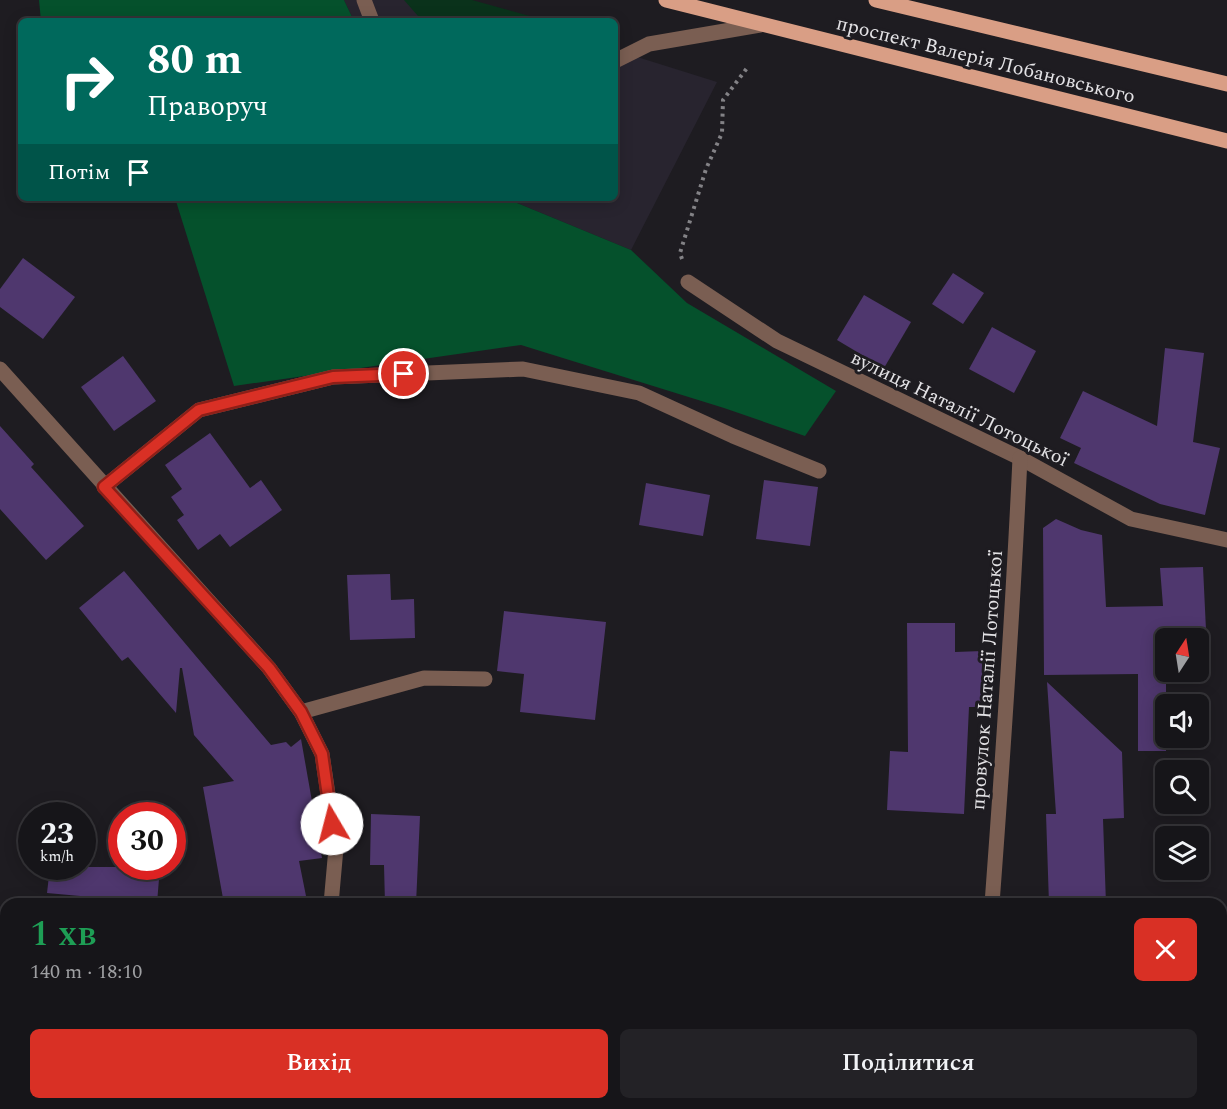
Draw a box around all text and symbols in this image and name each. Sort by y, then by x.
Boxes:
street label: проспект Валерія Лобановського [833,8,1138,112]
text: 80 m [147,29,242,92]
icon: right [48,42,126,120]
text: Праворуч [147,86,268,128]
text: Потім [48,156,110,189]
icon: arrive [122,156,155,189]
street label: вулиця Наталії Лотоцької [845,343,1074,475]
pin [378,348,429,399]
icon: arrive [387,357,420,390]
street label: провулок Наталії Лотоцької [963,549,1011,811]
north arrow [1155,628,1209,682]
map controls [1155,628,1209,880]
button: sound [1155,694,1209,748]
button: search [1155,760,1209,814]
position arrow [300,792,364,856]
speed limit sign: 30 [108,802,186,880]
text: 23 [40,811,74,857]
button: layers [1155,826,1209,880]
text: km/h [40,845,74,868]
text: 1 хв [30,907,96,962]
button: close [1134,918,1197,981]
text: 140 m · 18:10 [30,957,142,987]
button: Вихід [30,1029,608,1098]
button: Поділитися [620,1029,1197,1098]

